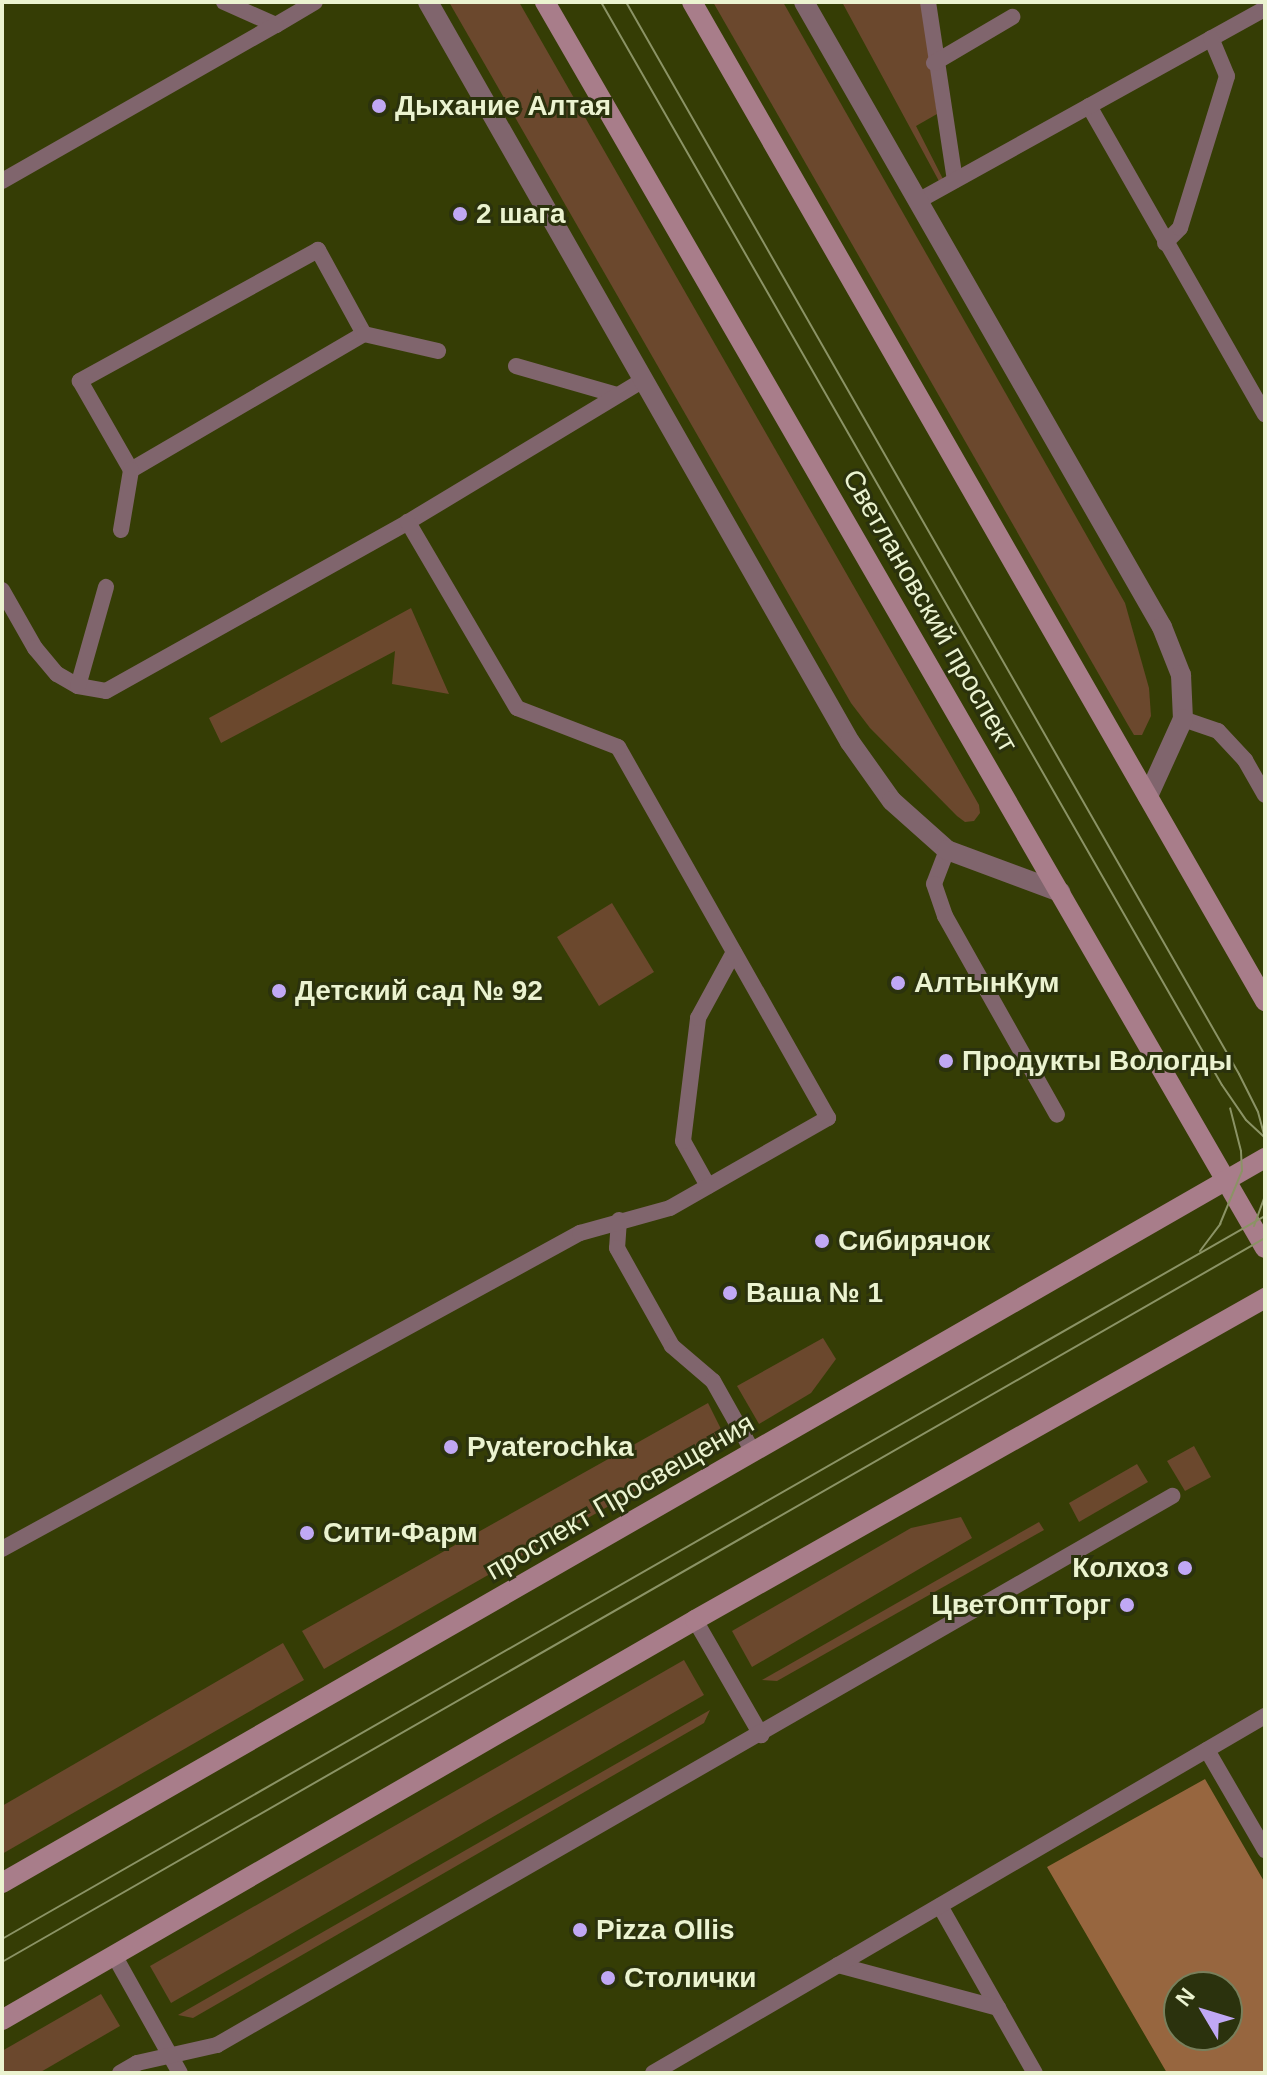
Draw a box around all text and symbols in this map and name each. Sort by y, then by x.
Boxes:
place label: Дыхание Алтая [395,89,611,123]
marker: Дыхание Алтая [370,97,388,115]
place label: 2 шага [476,197,565,231]
marker: 2 шага [451,205,469,223]
street label: Светлановский проспект [835,464,1025,758]
place label: АлтынКум [914,966,1060,1000]
place label: Детский сад № 92 [295,974,543,1008]
marker: АлтынКум [889,974,907,992]
marker: Детский сад № 92 [270,982,288,1000]
place label: Продукты Вологды [962,1044,1232,1078]
marker: Продукты Вологды [937,1052,955,1070]
place label: Сибирячок [838,1224,990,1258]
marker: Сибирячок [813,1232,831,1250]
place label: Ваша № 1 [746,1276,883,1310]
marker: Ваша № 1 [721,1284,739,1302]
street label: проспект Просвещения [480,1406,760,1588]
place label: Pyaterochka [467,1430,634,1464]
marker: Pyaterochka [442,1438,460,1456]
place label: Сити-Фарм [323,1516,478,1550]
marker: Сити-Фарм [298,1524,316,1542]
place label: Колхоз [1072,1551,1169,1585]
marker: Колхоз [1176,1559,1194,1577]
place label: ЦветОптТорг [931,1588,1111,1622]
marker: ЦветОптТорг [1118,1596,1136,1614]
place label: Pizza Ollis [596,1913,734,1947]
marker: Pizza Ollis [571,1921,589,1939]
place label: Столички [624,1961,756,1995]
marker: Столички [599,1969,617,1987]
north arrow [1163,1971,1243,2051]
text: N [1171,1983,1200,2011]

